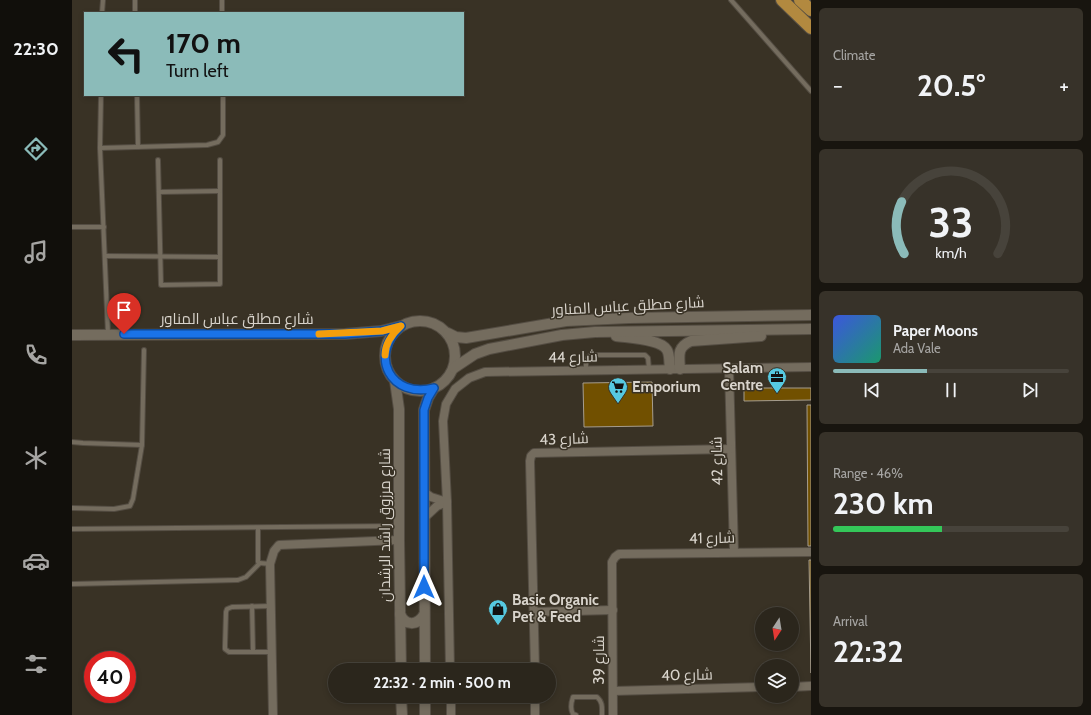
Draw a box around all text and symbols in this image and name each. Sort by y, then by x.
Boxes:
text: 170 m [166,26,241,60]
icon: left [100,28,152,80]
text: 22:30 [13,38,59,60]
text: Climate [833,47,875,63]
text: Turn left [166,60,229,82]
text: 20.5° [917,67,985,104]
text: − [833,72,843,99]
text: + [1059,72,1069,99]
icon: directions [22,135,50,163]
text: 33 [929,197,973,247]
icon: music [22,238,50,266]
text: km/h [935,244,967,262]
pin [107,293,141,334]
street label: شارع مطلق عباس المناور [550,293,705,321]
icon: arrive [113,299,135,321]
street label: شارع مطلق عباس المناور [159,310,314,330]
text: Paper Moons [893,322,978,340]
text: Ada Vale [893,340,941,356]
icon: phone [22,341,50,369]
street label: شارع 44 [548,348,598,368]
place label: Salam Centre [720,359,763,394]
office icon: Salam Centre [766,366,788,394]
supermarket icon: Emporium [607,376,629,404]
place label: Emporium [632,378,700,396]
icon: previous [861,379,883,401]
icon: pause [940,379,962,401]
icon: next [1019,379,1041,401]
street label: شارع 43 [539,429,589,451]
street label: شارع 42 [708,436,728,486]
icon: climate [22,444,50,472]
street label: شارع مرزوق راشد الرشدان [376,448,396,602]
text: Range · 46% [833,465,903,481]
text: 230 km [833,485,934,522]
street label: شارع 41 [689,529,735,549]
icon: car [22,547,50,575]
position arrow [403,566,445,608]
place label: Basic Organic Pet & Feed [512,591,599,626]
shop icon: Basic Organic Pet & Feed [487,598,509,626]
north arrow [755,607,799,651]
map controls [755,607,799,703]
text: Arrival [833,613,868,629]
text: 22:32 [833,633,903,670]
street label: شارع 39 [590,635,610,685]
icon: filters [22,650,50,678]
speed limit sign: 40 [84,651,136,703]
button: layers [755,659,799,703]
street label: شارع 40 [661,666,713,686]
text: 22:32 · 2 min · 500 m [373,674,511,692]

